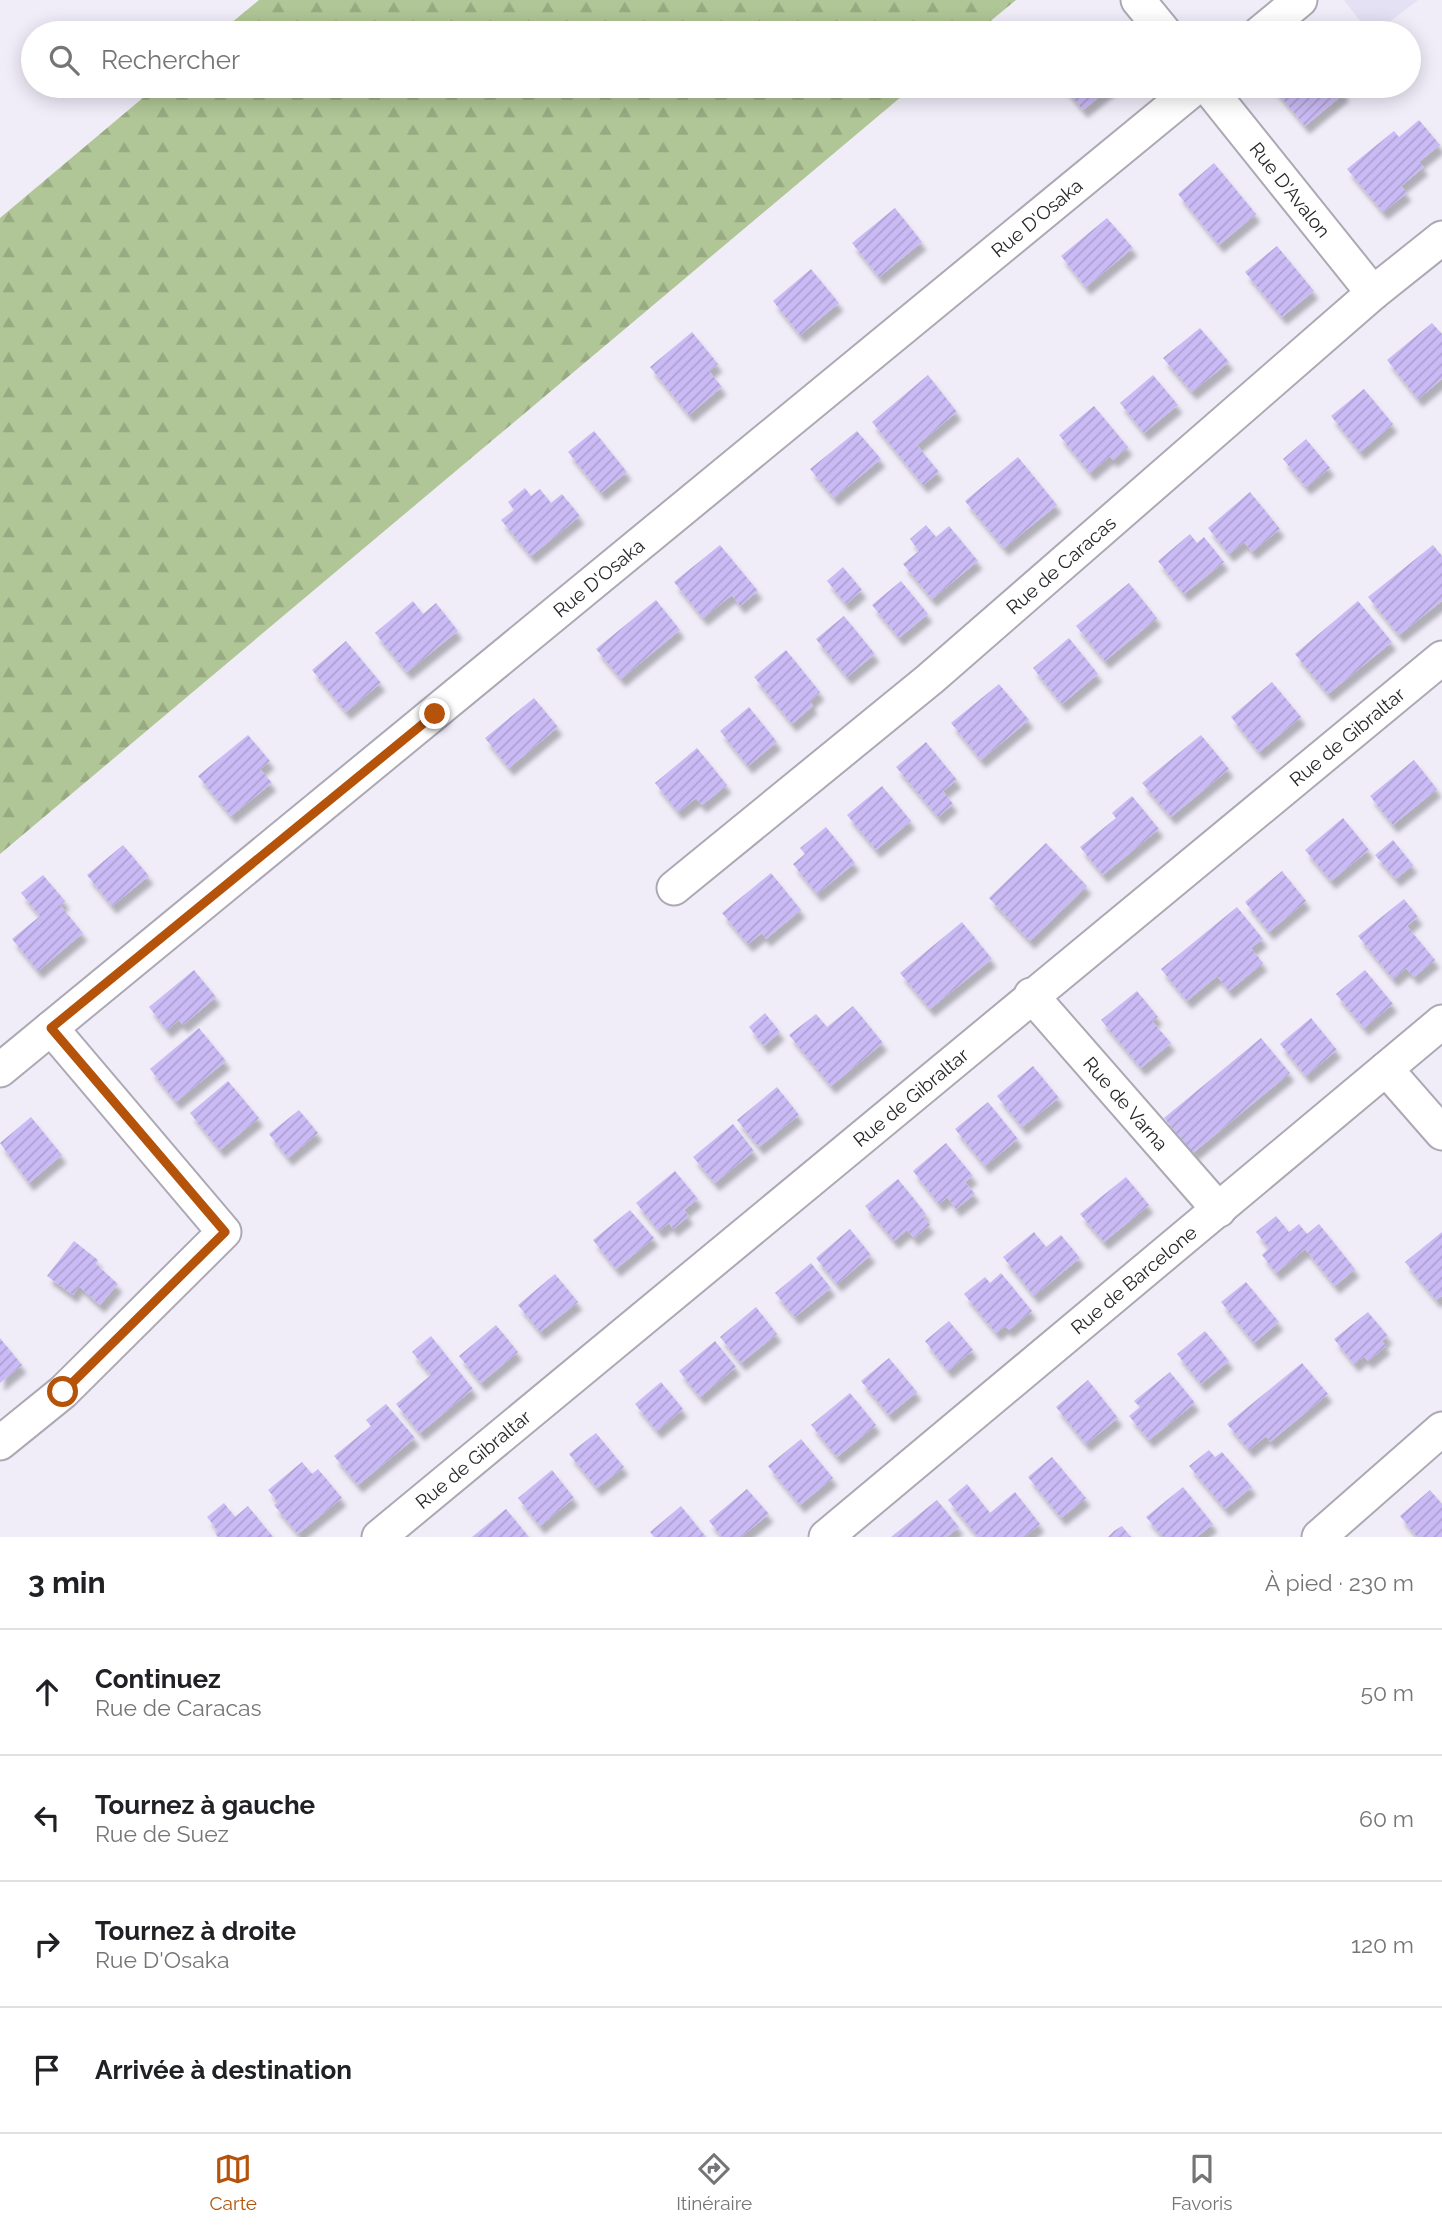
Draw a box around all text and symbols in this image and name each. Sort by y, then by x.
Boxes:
search box [21,21,1421,98]
icon: search [45,41,83,79]
text: Rechercher [101,45,240,75]
street label: Rue D'Avalon [1245,138,1335,242]
street label: Rue D'Osaka [987,174,1087,262]
street label: Rue de Caracas [1002,511,1120,619]
street label: Rue D'Osaka [549,534,649,622]
street label: Rue de Gibraltar [1285,683,1409,790]
route end [419,698,450,729]
street label: Rue de Gibraltar [849,1043,973,1151]
street label: Rue de Varna [1079,1052,1173,1155]
street label: Rue de Barcelone [1066,1221,1201,1339]
route start [47,1376,78,1407]
street label: Rue de Gibraltar [411,1405,535,1513]
text: 3 min [28,1565,106,1600]
text: À pied · 230 m [1265,1569,1414,1596]
text: Continuez [95,1664,221,1694]
icon: ahead [28,1673,66,1711]
text: 50 m [1360,1679,1414,1706]
text: Rue de Caracas [95,1694,262,1721]
text: Tournez à gauche [95,1790,315,1820]
icon: left [28,1799,66,1837]
text: 60 m [1359,1805,1414,1832]
text: Rue de Suez [95,1820,229,1847]
text: Tournez à droite [95,1916,296,1946]
icon: right [28,1925,66,1963]
text: 120 m [1351,1931,1414,1958]
text: Rue D'Osaka [95,1946,229,1973]
icon: arrive [28,2051,66,2089]
text: Arrivée à destination [95,2055,352,2085]
tab: Carte [210,2150,257,2214]
tab: Itinéraire [676,2150,752,2214]
tab: Favoris [1171,2150,1232,2214]

